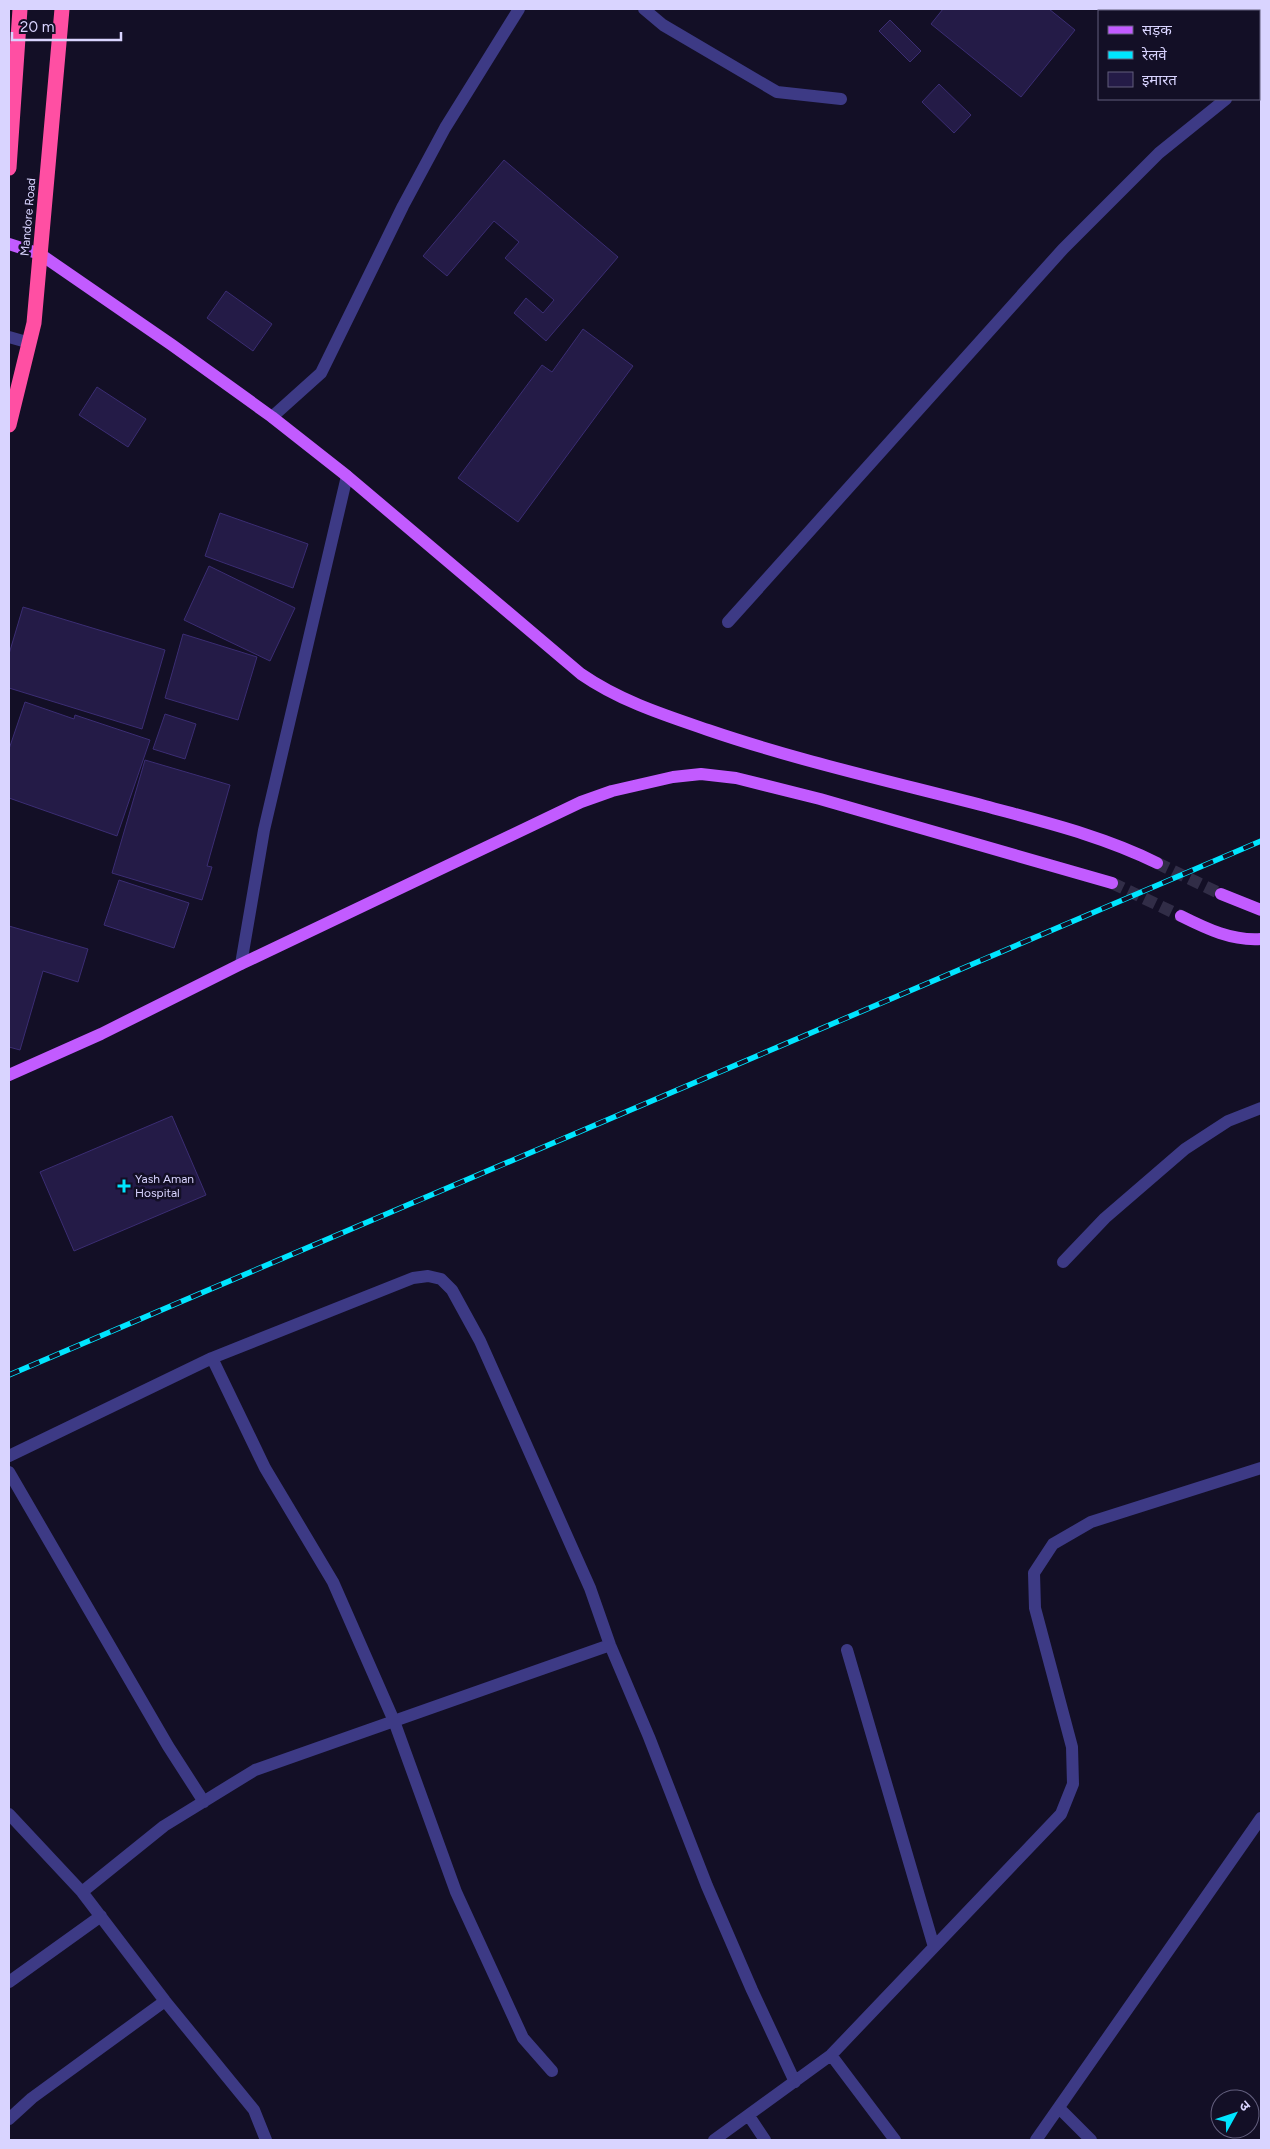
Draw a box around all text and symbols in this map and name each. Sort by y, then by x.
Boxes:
scale bar [12,10,121,42]
legend [1098,10,1260,100]
text: 20 m [20,18,54,36]
text: सड़क [1142,21,1172,39]
text: रेलवे [1141,46,1167,64]
text: इमारत [1142,71,1177,89]
street label: Mandore Road [18,177,38,257]
place label: Yash Aman Hospital [135,1172,194,1200]
marker: Yash Aman Hospital [117,1179,131,1193]
north arrow [1210,2089,1260,2139]
text: उ [1235,2097,1254,2115]

